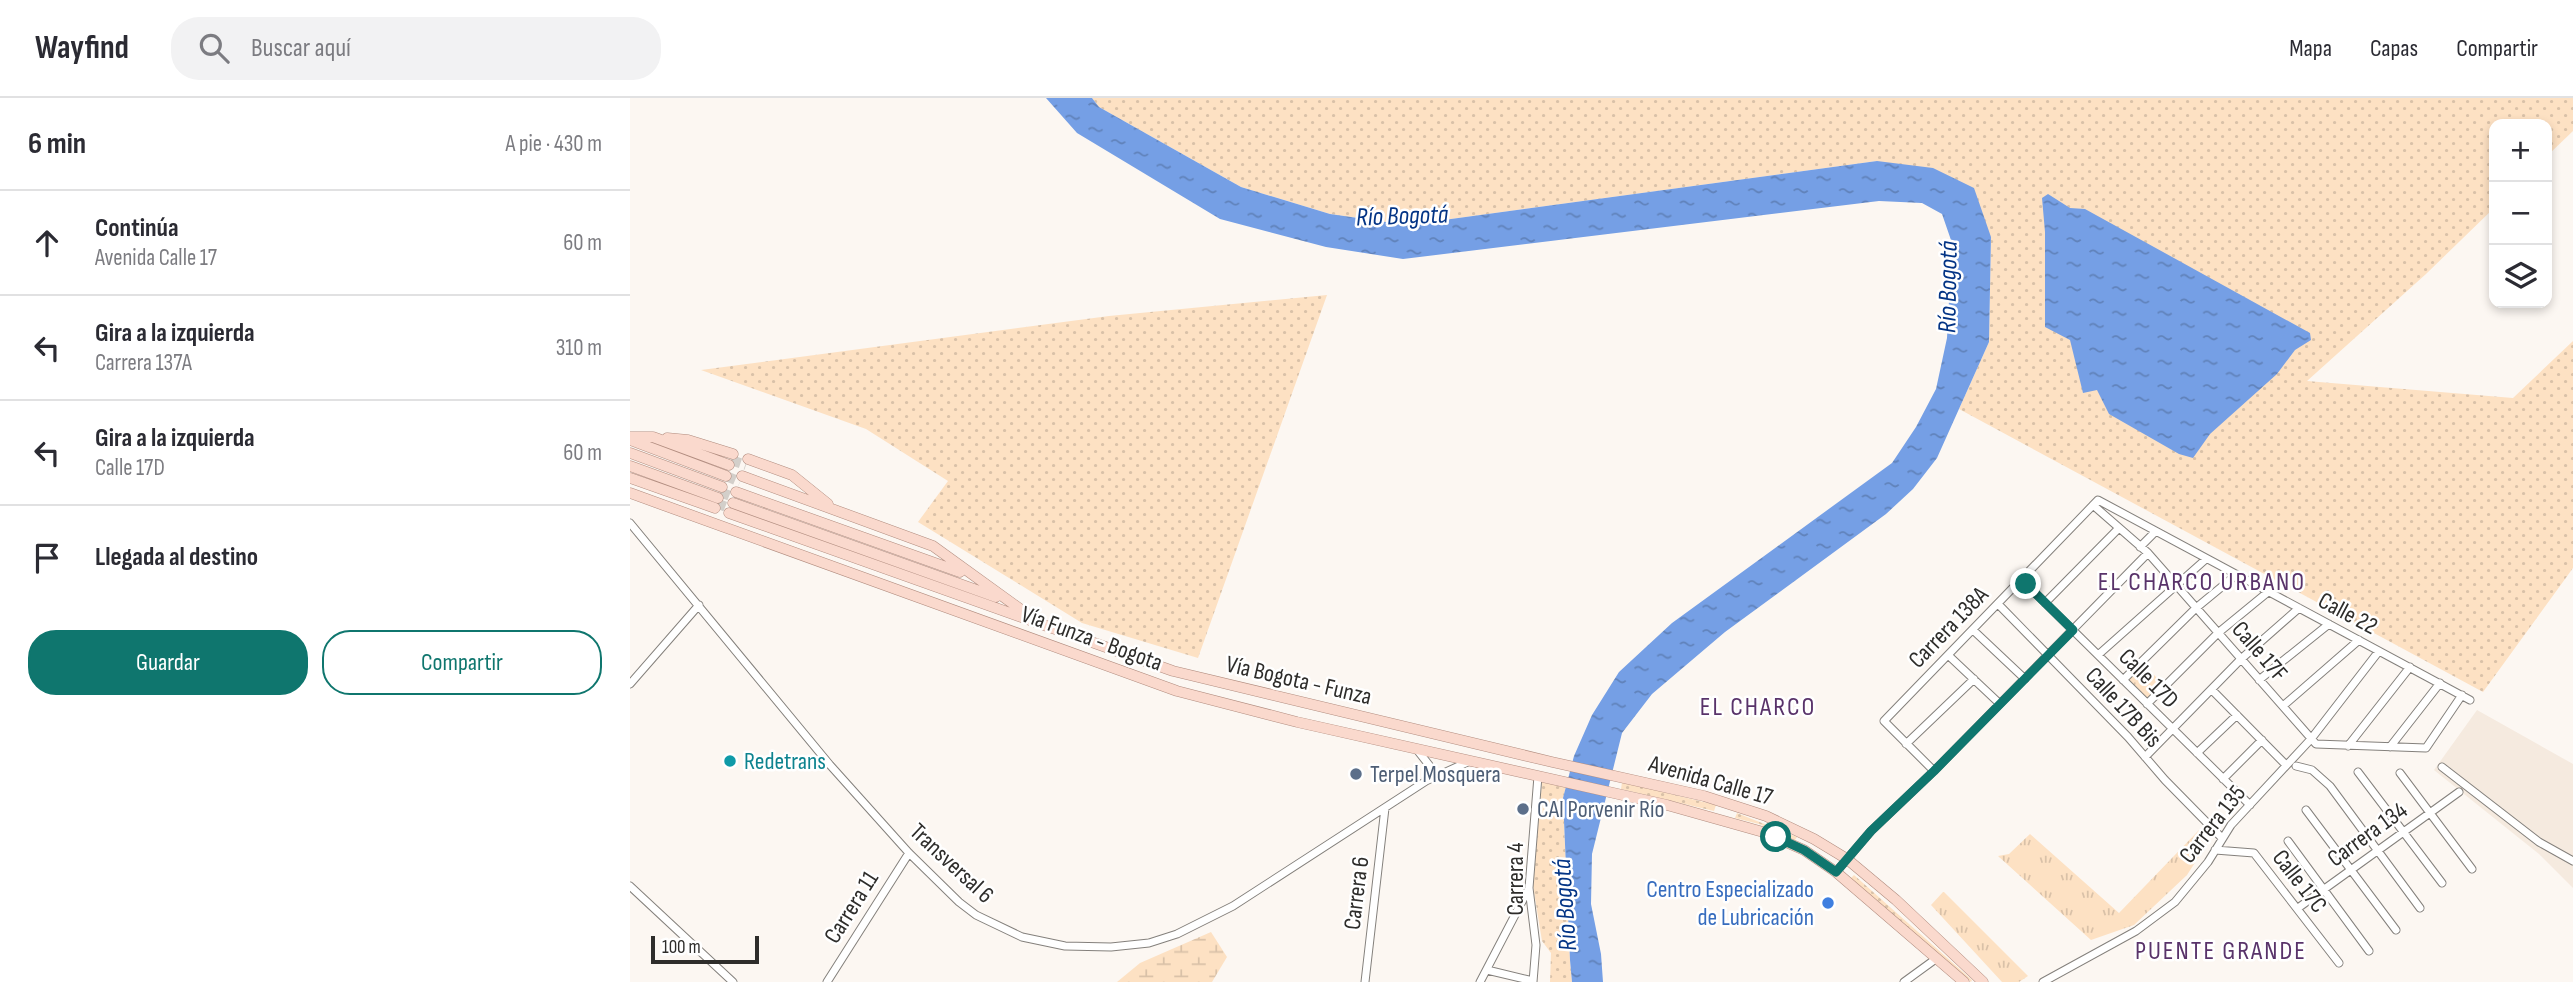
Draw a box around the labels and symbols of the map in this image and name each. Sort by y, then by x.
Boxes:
water label: Río Bogotá [1355,199,1449,234]
water label: Río Bogotá [1932,240,1965,333]
district label: EL CHARCO URBANO [2098,567,2306,598]
route end [2010,568,2041,599]
street label: Carrera 138A [1902,580,1995,674]
street label: Calle 22 [2313,586,2382,641]
street label: Vía Funza - Bogota [1017,599,1167,677]
street label: Calle 17F [2226,615,2294,687]
street label: Calle 17D [2113,642,2185,714]
street label: Vía Bogota - Funza [1223,650,1374,711]
street label: Calle 17B Bis [2079,661,2168,754]
district label: EL CHARCO [1700,692,1816,723]
place label: Redetrans [744,747,826,776]
street label: Avenida Calle 17 [1645,749,1776,812]
marker: Redetrans [722,753,738,769]
place label: Terpel Mosquera [1370,760,1501,789]
marker: Terpel Mosquera [1348,766,1364,782]
street label: Carrera 135 [2173,779,2252,869]
place label: CAI Porvenir Río [1537,795,1664,824]
street label: Carrera 134 [2322,796,2413,873]
marker: CAI Porvenir Río [1515,801,1531,817]
street label: Transversal 6 [904,817,1000,910]
route start [1760,821,1791,852]
street label: Carrera 4 [1501,842,1530,916]
street label: Calle 17C [2266,844,2333,919]
street label: Carrera 6 [1338,855,1375,931]
water label: Río Bogotá [1547,857,1584,952]
street label: Carrera 11 [818,865,885,949]
place label: Centro Especializado de Lubricación [1646,875,1814,932]
marker: Centro Especializado de Lubricación [1820,895,1836,911]
scale bar [651,933,760,965]
district label: PUENTE GRANDE [2135,936,2307,967]

